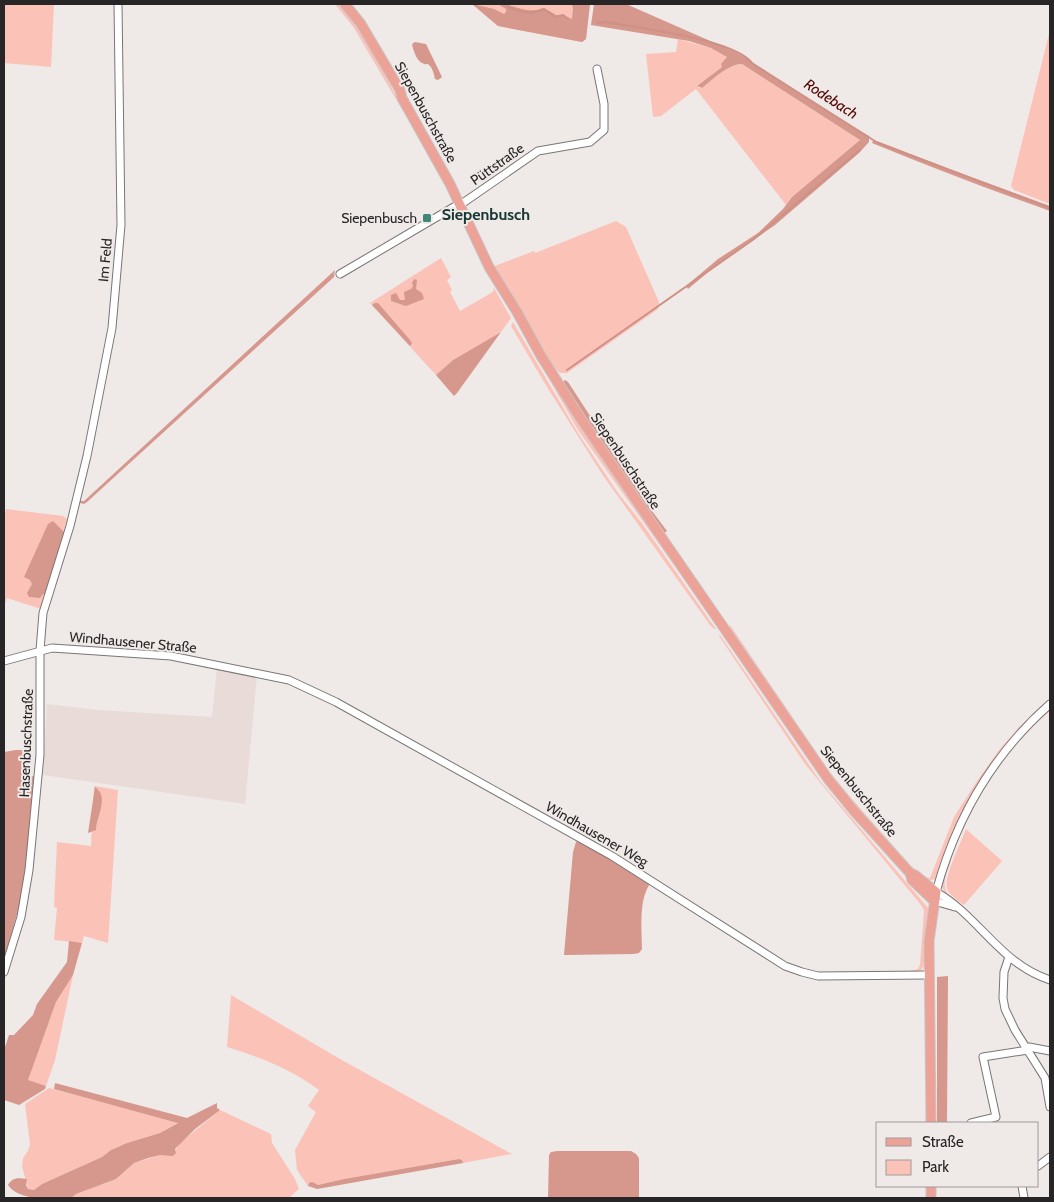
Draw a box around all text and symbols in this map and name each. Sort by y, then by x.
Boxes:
street label: Siepenbuschstraße [391,58,461,166]
water label: Rodebach [801,75,861,123]
street label: Püttstraße [467,139,527,189]
district label: Siepenbusch [442,205,530,224]
place label: Siepenbusch [341,209,417,227]
marker: Siepenbusch [421,212,433,224]
street label: Im Feld [94,237,116,283]
street label: Siepenbuschstraße [587,409,665,513]
street label: Windhausener Straße [69,627,197,657]
street label: Hasenbuschstraße [15,688,37,798]
street label: Siepenbuschstraße [817,742,901,840]
street label: Windhausener Weg [542,797,653,871]
legend [876,1122,1039,1187]
text: Straße [922,1133,964,1151]
text: Park [922,1158,949,1176]

